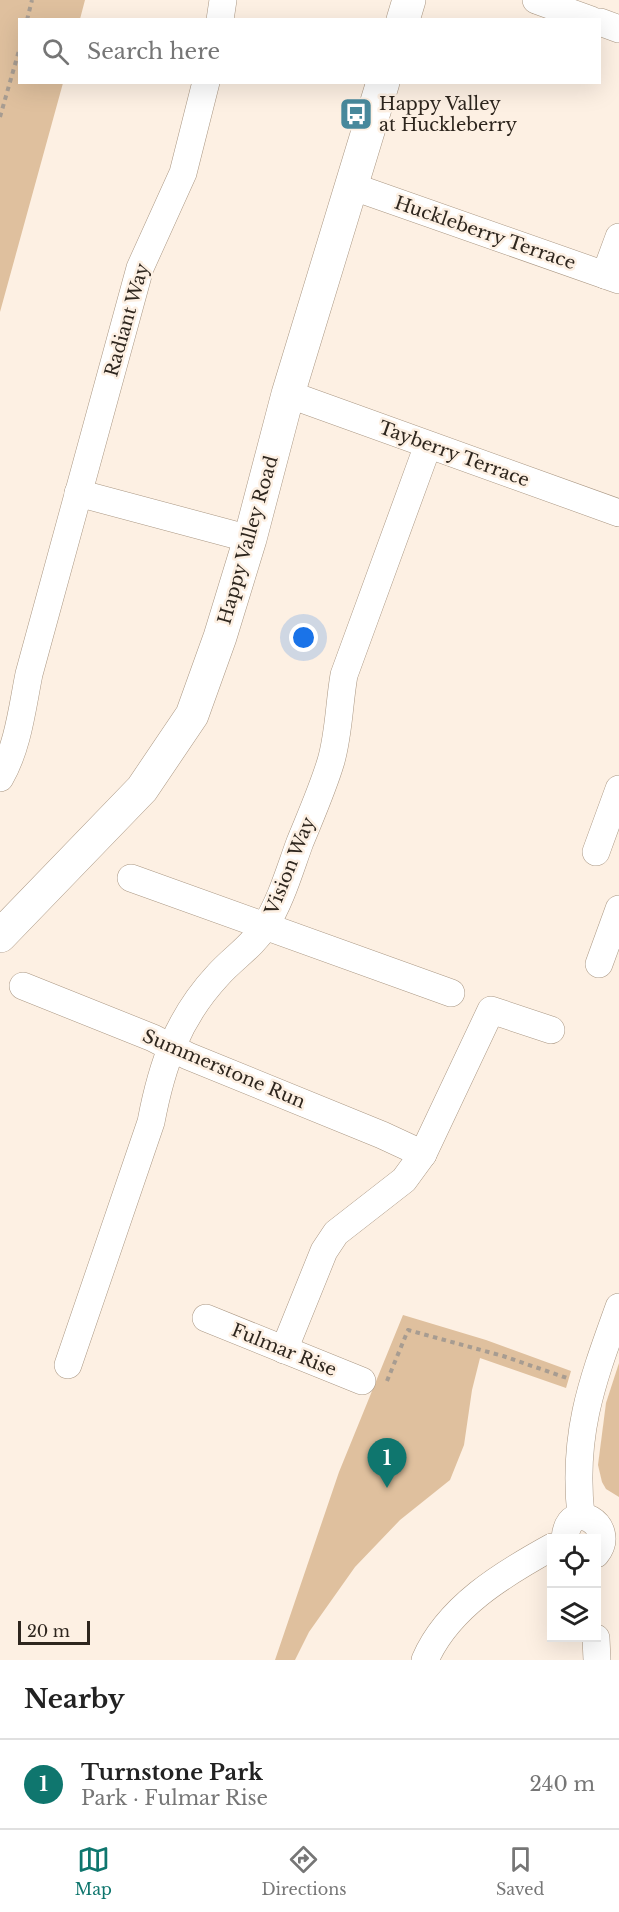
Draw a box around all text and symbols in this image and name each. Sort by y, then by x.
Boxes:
search box [18,18,601,84]
icon: search [39,35,72,68]
text: Search here [87,38,220,65]
place label: Happy Valley at Huckleberry [379,93,517,136]
bus stop icon: Happy Valley at Huckleberry [338,96,374,132]
street label: Huckleberry Terrace [392,192,578,274]
street label: Radiant Way [100,260,154,379]
street label: Tayberry Terrace [376,417,532,491]
street label: Happy Valley Road [213,453,283,627]
your location [289,623,318,652]
street label: Vision Way [260,813,320,919]
street label: Summerstone Run [139,1025,309,1113]
street label: Fulmar Rise [228,1319,340,1381]
pin: 1 [368,1438,406,1488]
map controls [547,1534,601,1642]
button: locate [547,1534,601,1588]
button: layers [547,1588,601,1642]
scale bar [18,1618,90,1646]
text: 20 m [27,1621,70,1641]
text: Nearby [24,1683,125,1715]
text: Turnstone Park [81,1759,263,1786]
text: 1 [39,1772,48,1796]
text: 240 m [530,1772,595,1796]
text: Park · Fulmar Rise [81,1786,268,1810]
tab: Map [75,1843,112,1899]
tab: Directions [261,1843,346,1899]
tab: Saved [496,1843,544,1899]

